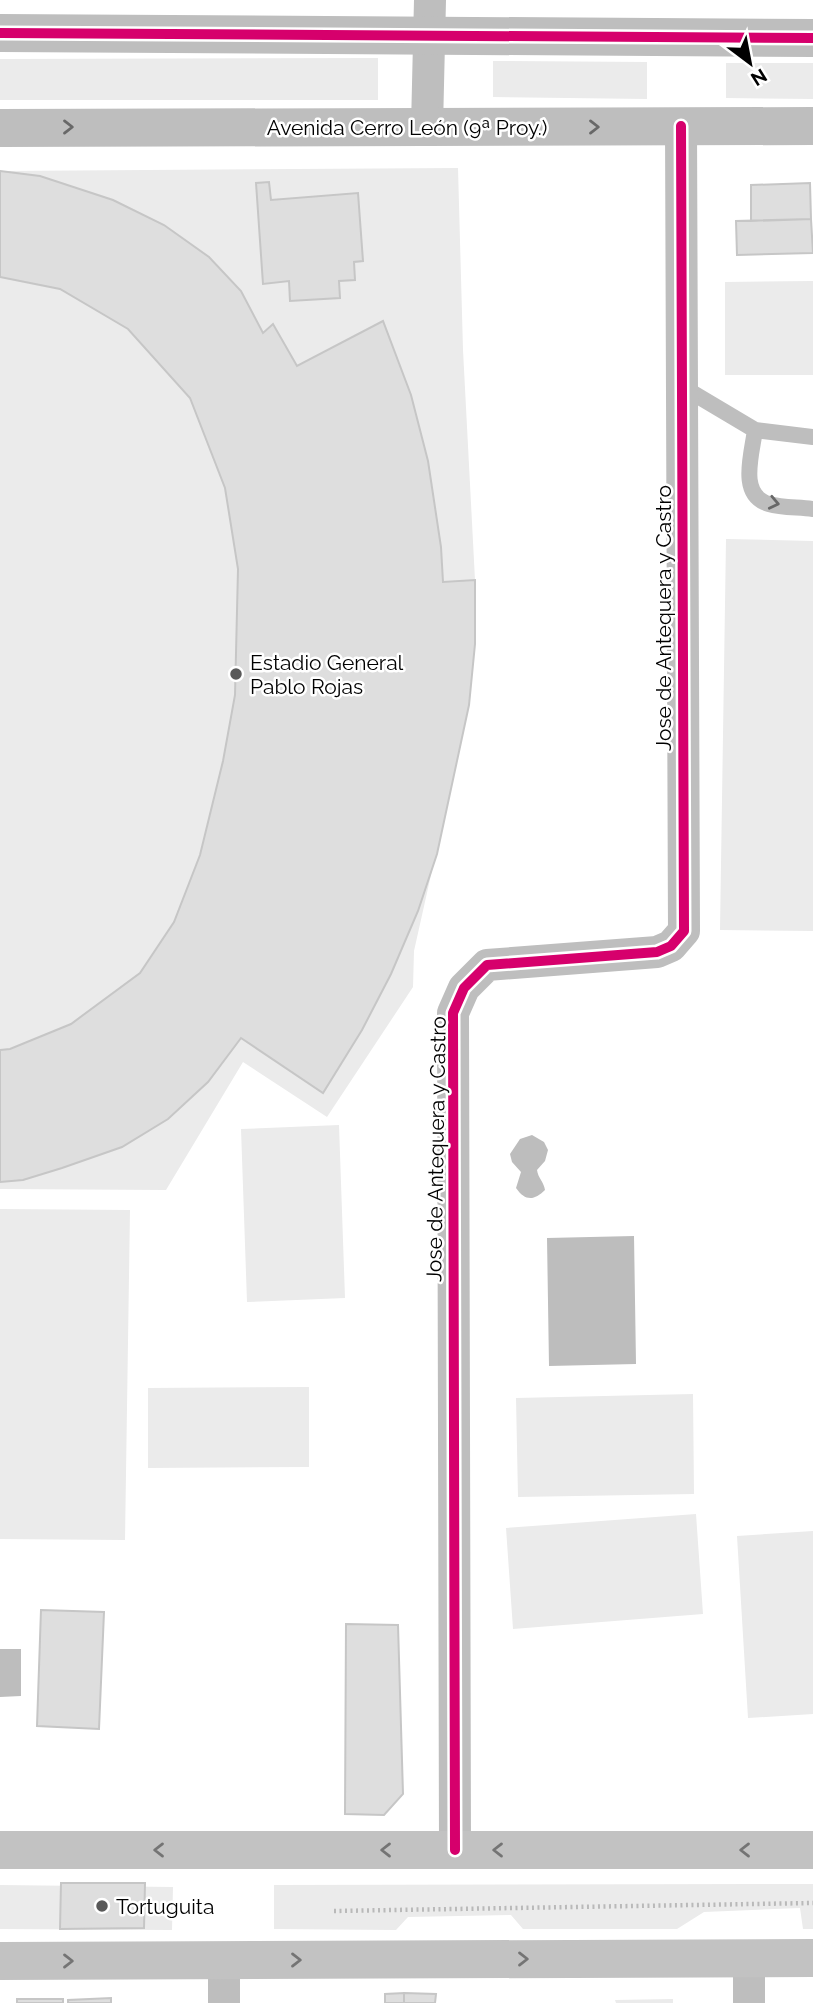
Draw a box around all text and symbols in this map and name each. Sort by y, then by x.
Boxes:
north arrow [715,28,785,98]
text: N [747,64,771,91]
street label: Avenida Cerro León (9ª Proy.) [267,115,547,140]
one-way arrow [63,119,74,135]
one-way arrow [588,119,599,134]
street label: Jose de Antequera y Castro [651,485,676,751]
one-way arrow [768,495,780,509]
place label: Estadio General Pablo Rojas [250,650,404,699]
marker: Estadio General Pablo Rojas [228,666,244,682]
street label: Jose de Antequera y Castro [421,1016,451,1282]
one-way arrow [153,1842,164,1858]
one-way arrow [381,1842,391,1858]
one-way arrow [492,1842,502,1858]
one-way arrow [739,1842,750,1858]
place label: Tortuguita [116,1894,214,1919]
marker: Tortuguita [94,1898,110,1914]
one-way arrow [518,1951,529,1967]
one-way arrow [291,1952,301,1968]
one-way arrow [63,1953,74,1969]

